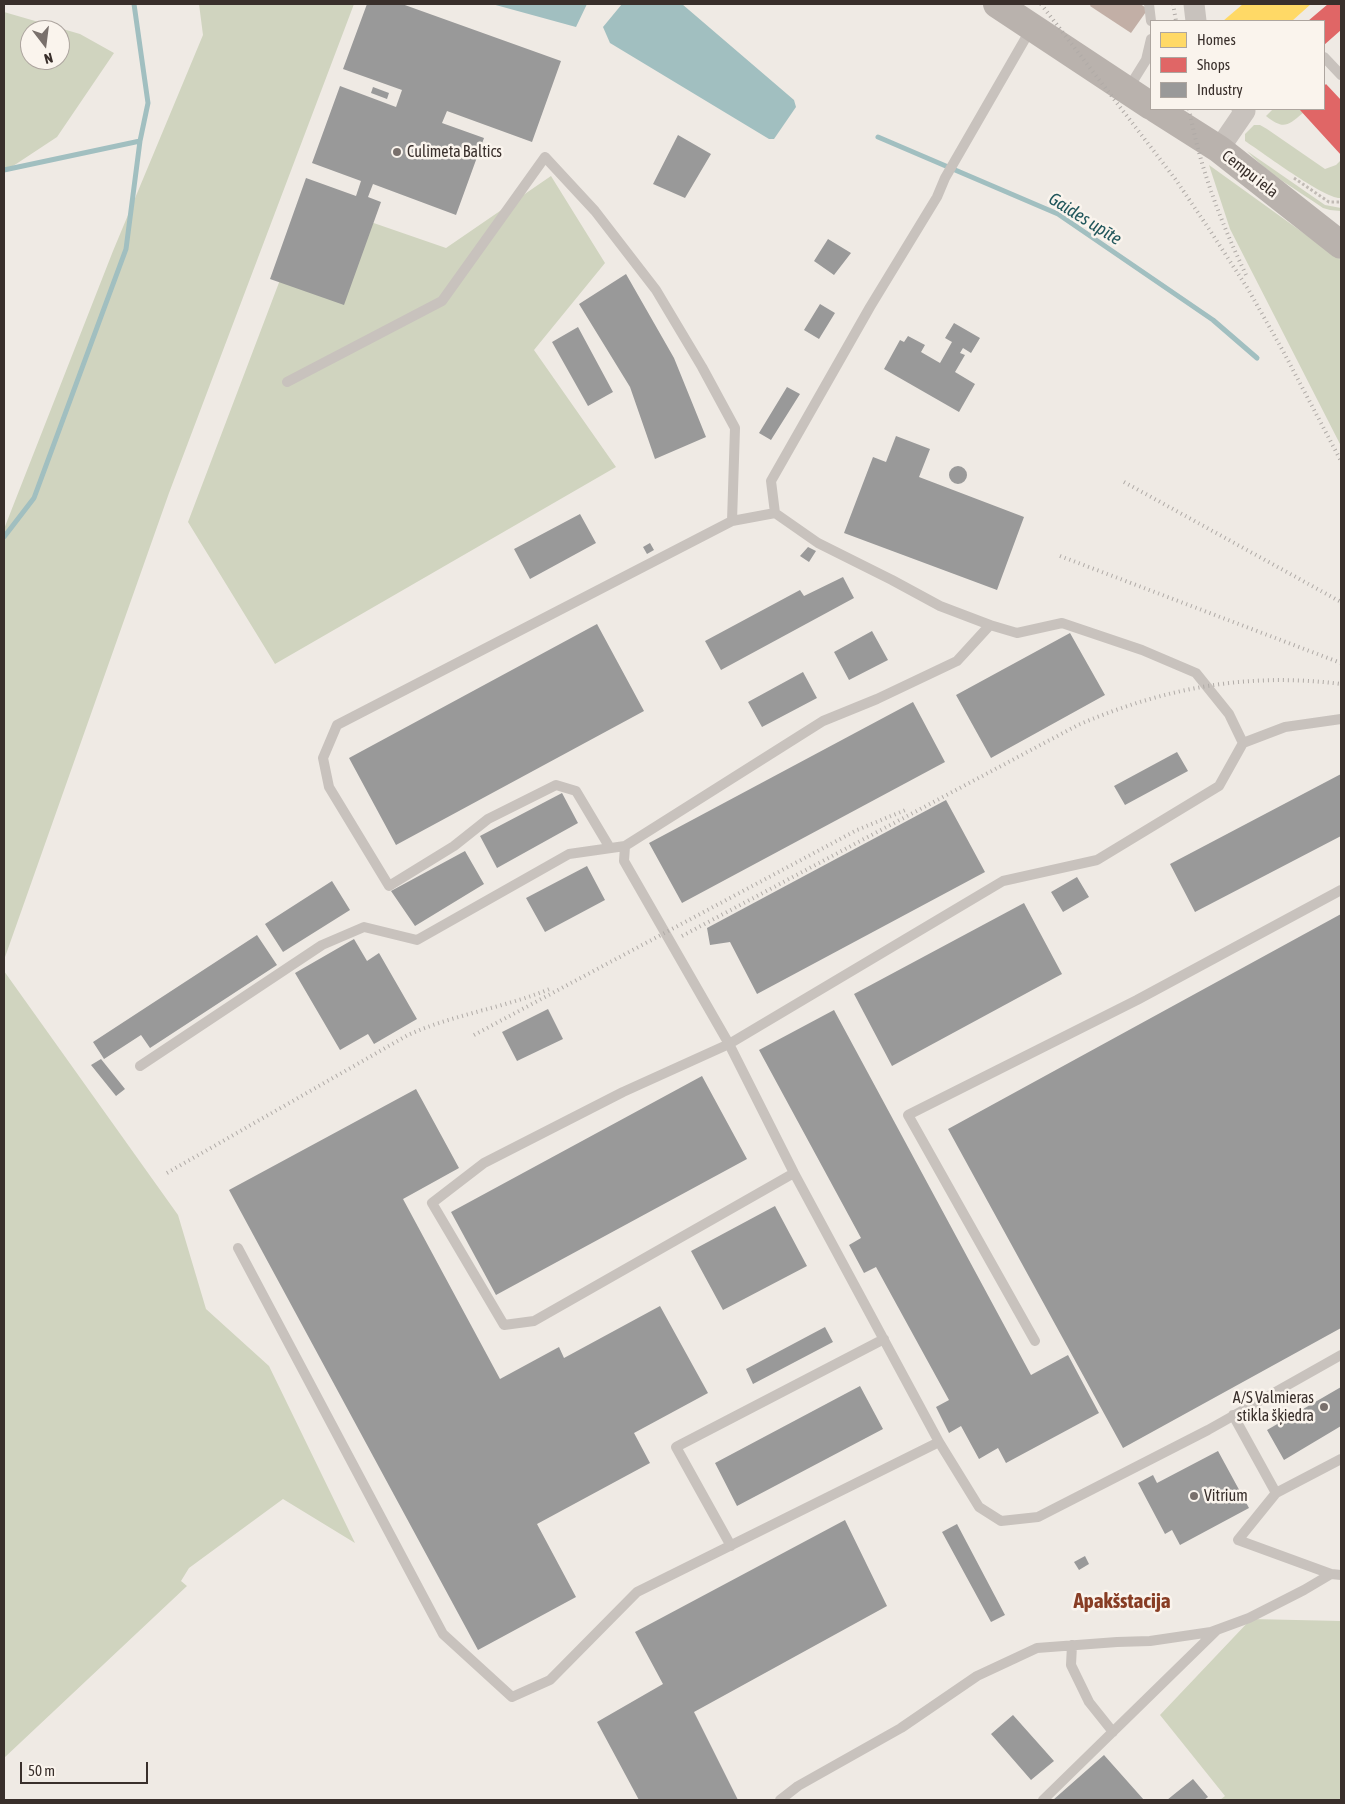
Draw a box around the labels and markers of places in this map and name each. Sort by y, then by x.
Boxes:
place label: Culimeta Baltics [407,142,502,162]
marker: Culimeta Baltics [391,146,403,158]
place label: A/S Valmieras stikla šķiedra [1233,1388,1314,1426]
marker: A/S Valmieras stikla šķiedra [1318,1401,1330,1413]
place label: Vitrium [1204,1486,1248,1506]
marker: Vitrium [1188,1490,1200,1502]

